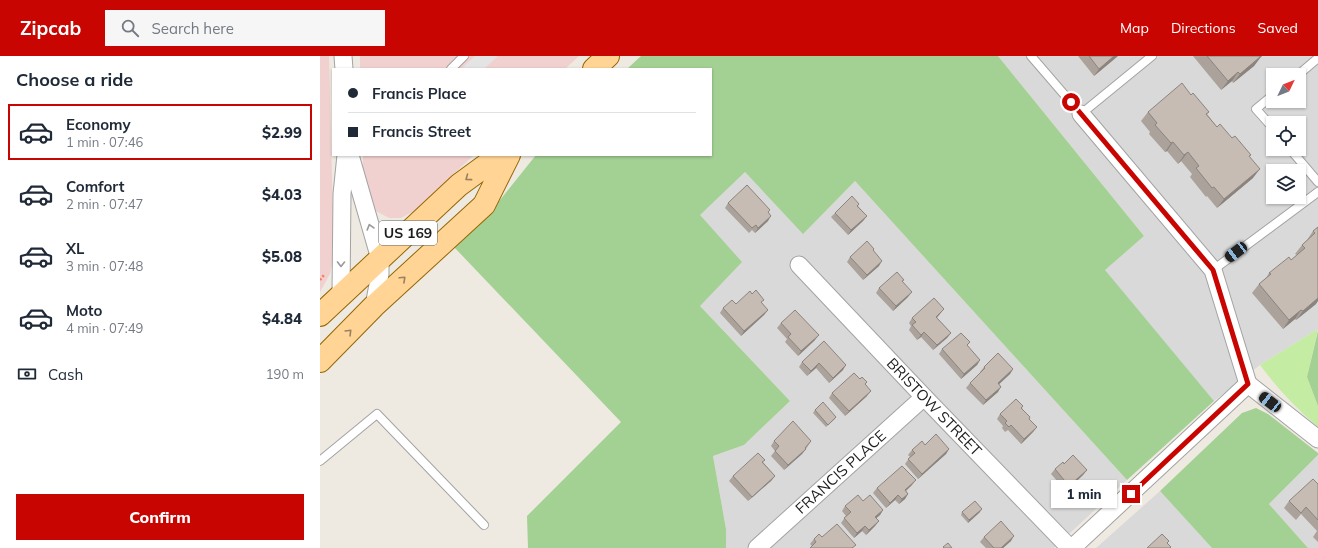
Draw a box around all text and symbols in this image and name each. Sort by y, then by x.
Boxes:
search box [105,10,385,46]
text: Zipcab [20,16,81,40]
icon: search [119,17,141,39]
text: Search here [151,19,234,38]
text: Map [1120,19,1149,37]
text: Directions [1171,19,1236,37]
text: Saved [1258,19,1298,37]
text: Choose a ride [16,68,133,91]
north arrow [1266,68,1306,108]
map controls [1266,68,1306,204]
text: Francis Place [372,84,467,103]
route start [1062,93,1080,111]
icon: car [18,114,54,150]
text: Economy [66,115,131,134]
button: locate [1266,116,1306,156]
text: Francis Street [372,122,471,141]
text: $2.99 [262,123,302,142]
text: 1 min · 07:46 [66,134,143,150]
button: layers [1266,164,1306,204]
one-way arrow [466,173,473,180]
icon: car [18,176,54,212]
text: Comfort [66,177,124,196]
text: $4.03 [262,185,302,204]
text: 2 min · 07:47 [66,196,143,212]
road number: US 169 [379,221,437,245]
one-way arrow [366,224,375,231]
icon: car [18,238,54,274]
text: XL [66,239,84,258]
car [1223,240,1249,264]
text: $5.08 [262,247,302,266]
text: 3 min · 07:48 [66,258,143,274]
one-way arrow [337,261,345,267]
one-way arrow [398,277,406,284]
icon: car [18,300,54,336]
text: Moto [66,301,102,320]
text: $4.84 [262,309,302,328]
text: 4 min · 07:49 [66,320,143,336]
one-way arrow [344,329,352,337]
street label: BRISTOW STREET [883,354,986,460]
icon: cash [16,363,38,385]
text: Cash [48,365,83,384]
text: 190 m [266,366,304,382]
car [1257,390,1283,414]
street label: FRANCIS PLACE [791,426,890,518]
callout: 1 min [1051,480,1117,508]
route end [1122,485,1140,503]
text: 1 min [1067,486,1101,502]
button: Confirm [16,494,304,540]

